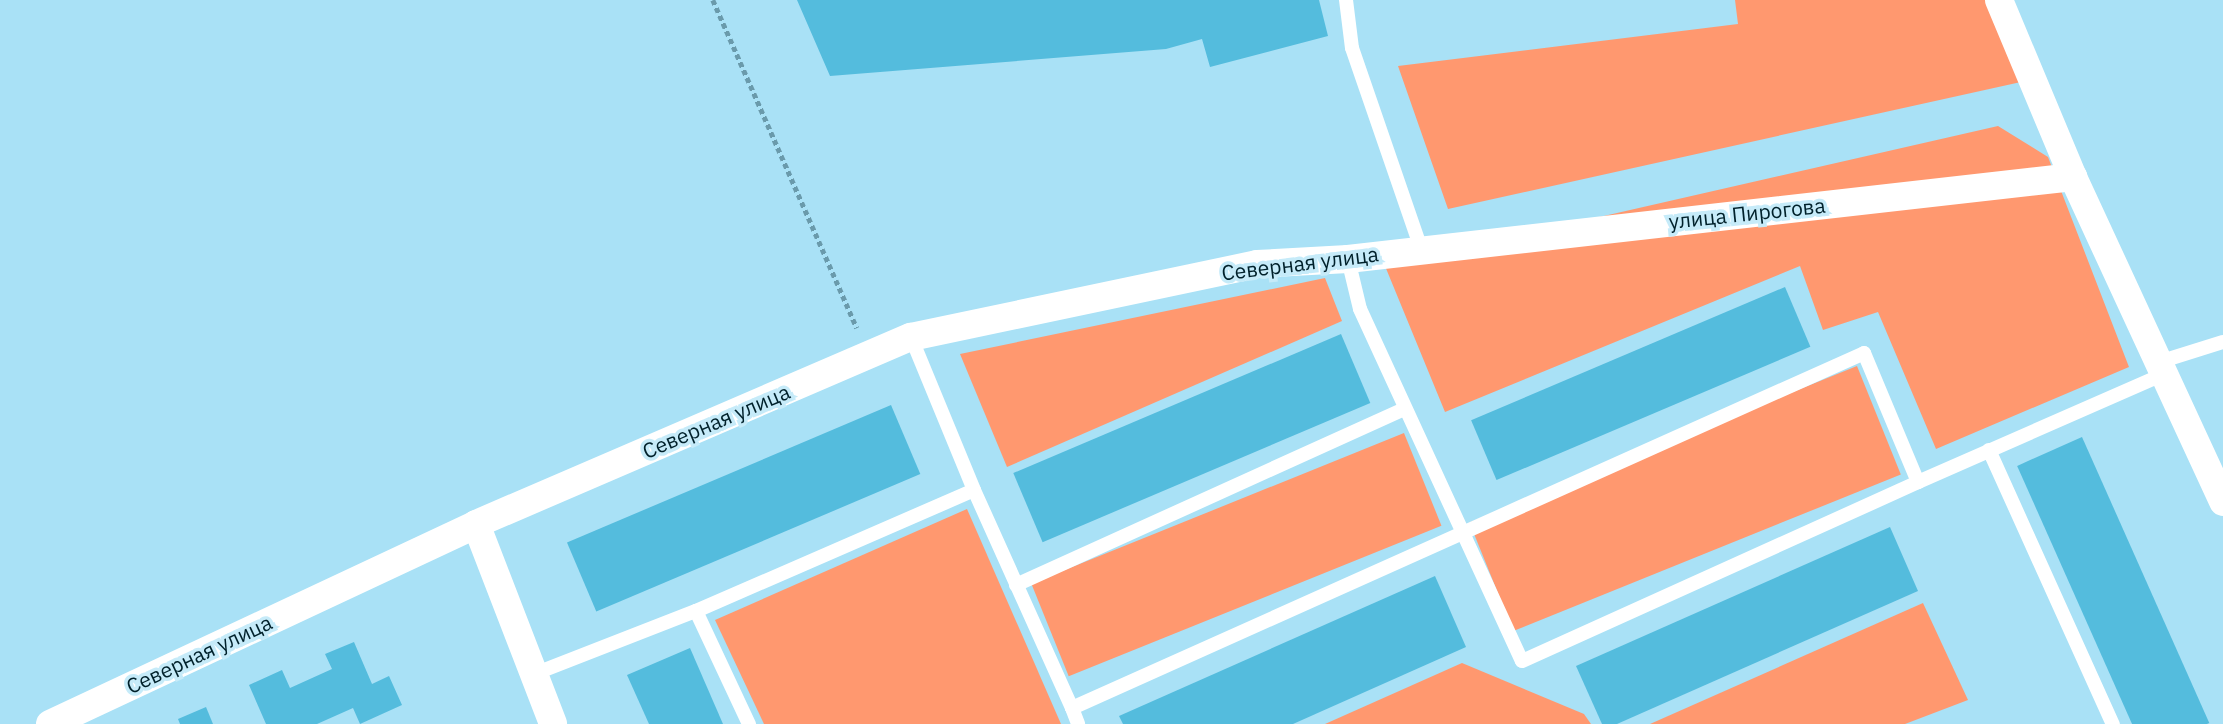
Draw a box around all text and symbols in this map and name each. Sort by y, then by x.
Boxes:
street label: улица Пирогова [1667,192,1827,234]
street label: Северная улица [1220,241,1380,285]
street label: Северная улица [638,379,794,463]
street label: Северная улица [122,609,276,699]

